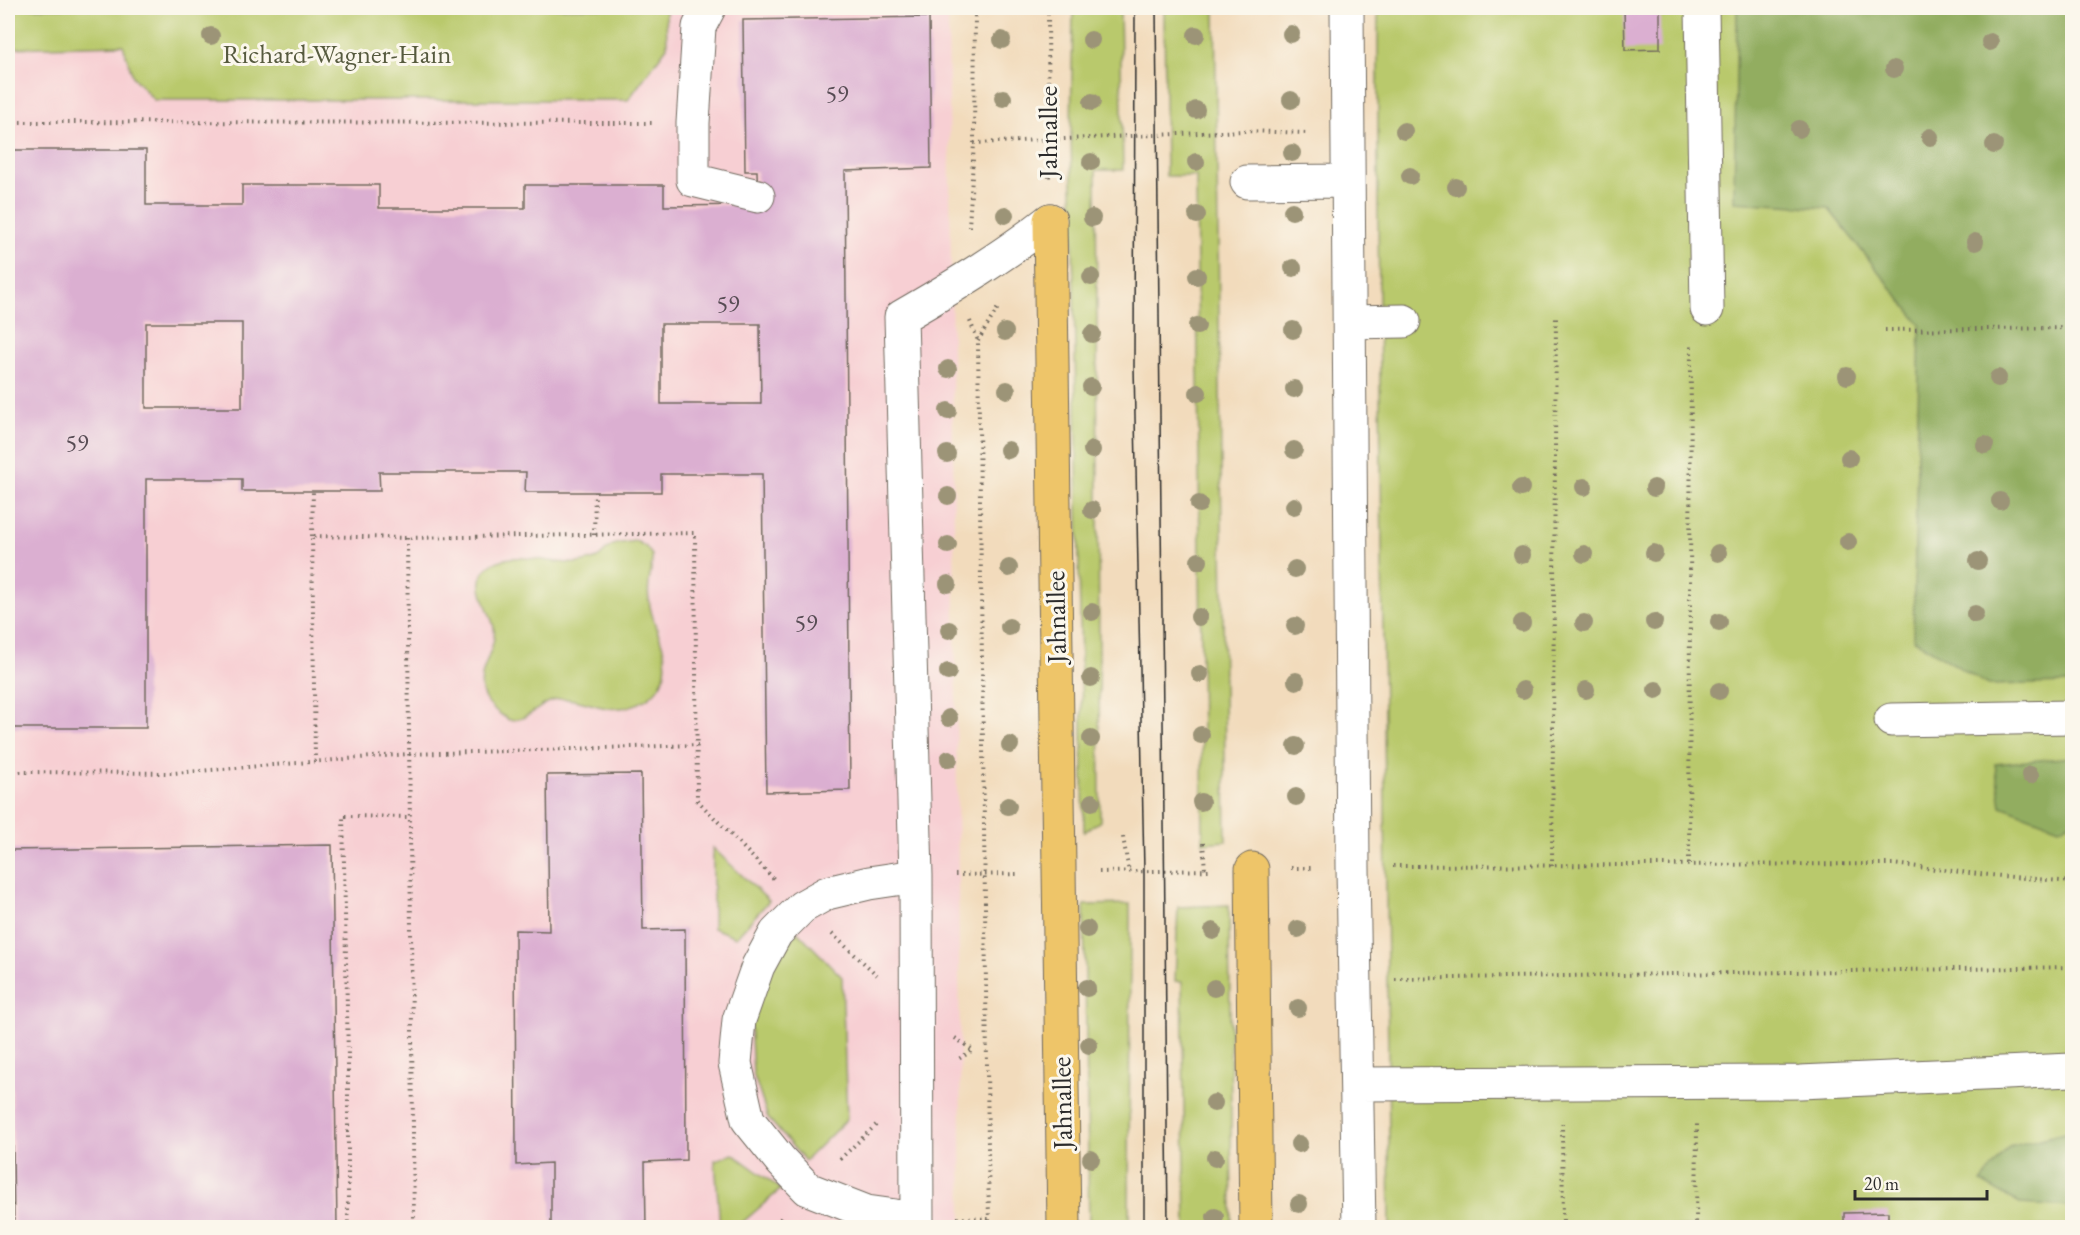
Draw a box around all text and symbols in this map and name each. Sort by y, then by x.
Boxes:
park label: Richard-Wagner-Hain [223,36,452,71]
house number: 59 [825,78,849,109]
street label: Jahnallee [1030,86,1065,180]
house number: 59 [716,288,740,319]
house number: 59 [65,427,89,458]
street label: Jahnallee [1037,570,1074,666]
house number: 59 [794,607,818,638]
street label: Jahnallee [1043,1056,1080,1152]
scale bar [1855,1163,1987,1201]
text: 20 m [1864,1172,1899,1195]

